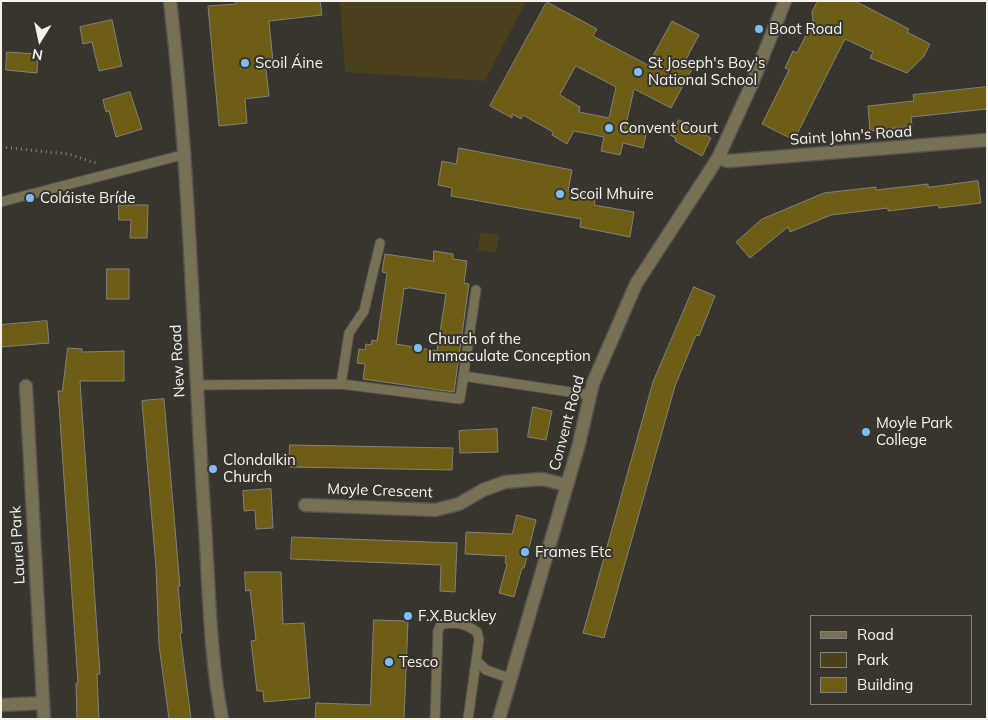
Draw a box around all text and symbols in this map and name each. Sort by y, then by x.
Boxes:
north arrow [15,15,65,65]
place label: Boot Road [769,20,842,38]
marker: Boot Road [753,23,765,35]
text: N [31,45,44,65]
place label: Scoil Áine [255,54,323,72]
place label: St Joseph's Boy's National School [648,54,765,89]
marker: Scoil Áine [239,57,251,69]
marker: St Joseph's Boy's National School [632,66,644,78]
place label: Convent Court [619,119,718,137]
marker: Convent Court [603,122,615,134]
street label: Saint John's Road [789,123,913,149]
place label: Scoil Mhuire [570,185,654,203]
marker: Scoil Mhuire [554,188,566,200]
place label: Coláiste Bríde [40,189,135,207]
marker: Coláiste Bríde [24,192,36,204]
street label: New Road [167,324,189,398]
place label: Church of the Immaculate Conception [428,330,591,365]
marker: Church of the Immaculate Conception [412,342,424,354]
street label: Convent Road [546,373,588,473]
place label: Moyle Park College [876,414,953,449]
marker: Moyle Park College [860,426,872,438]
place label: Clondalkin Church [223,451,296,486]
marker: Clondalkin Church [207,463,219,475]
street label: Moyle Crescent [327,480,433,502]
street label: Laurel Park [7,505,29,585]
place label: Frames Etc [535,543,612,561]
marker: Frames Etc [519,546,531,558]
place label: F.X.Buckley [418,607,497,625]
marker: F.X.Buckley [402,610,414,622]
legend [810,615,973,705]
text: Road [857,625,894,644]
text: Park [857,650,889,669]
place label: Tesco [399,653,438,671]
marker: Tesco [383,656,395,668]
text: Building [857,675,913,694]

